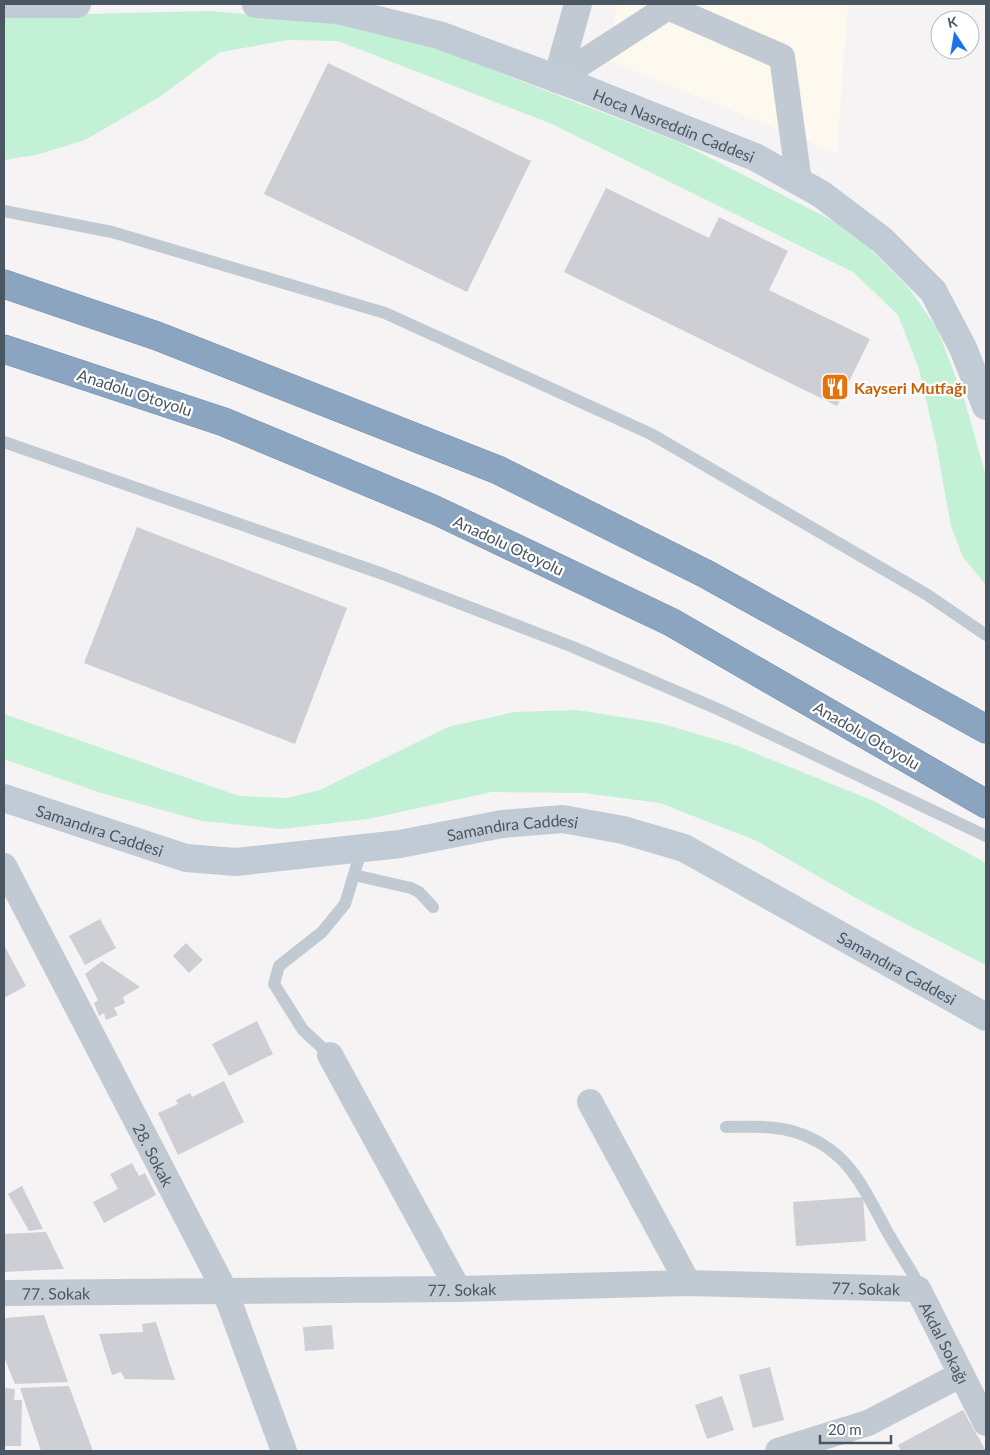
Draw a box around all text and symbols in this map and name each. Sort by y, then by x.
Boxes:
north arrow [930,10,980,60]
text: K [946,12,959,31]
street label: Hoca Nasreddin Caddesi [591,84,758,165]
street label: Anadolu Otoyolu [75,364,195,420]
restaurant icon: Kayseri Mutfağı [820,372,850,402]
place label: Kayseri Mutfağı [854,378,966,397]
street label: Anadolu Otoyolu [451,511,567,579]
street label: Anadolu Otoyolu [810,697,924,773]
street label: Samandıra Caddesi [34,800,166,859]
street label: Samandıra Caddesi [445,809,580,844]
street label: Samandıra Caddesi [835,927,960,1008]
street label: 28. Sokak [130,1120,179,1190]
street label: 77. Sokak [831,1277,901,1298]
street label: 77. Sokak [428,1278,497,1299]
street label: 77. Sokak [22,1283,91,1302]
street label: Akdal Sokağı [916,1298,974,1386]
scale bar [820,1412,891,1444]
text: 20 m [828,1420,862,1438]

